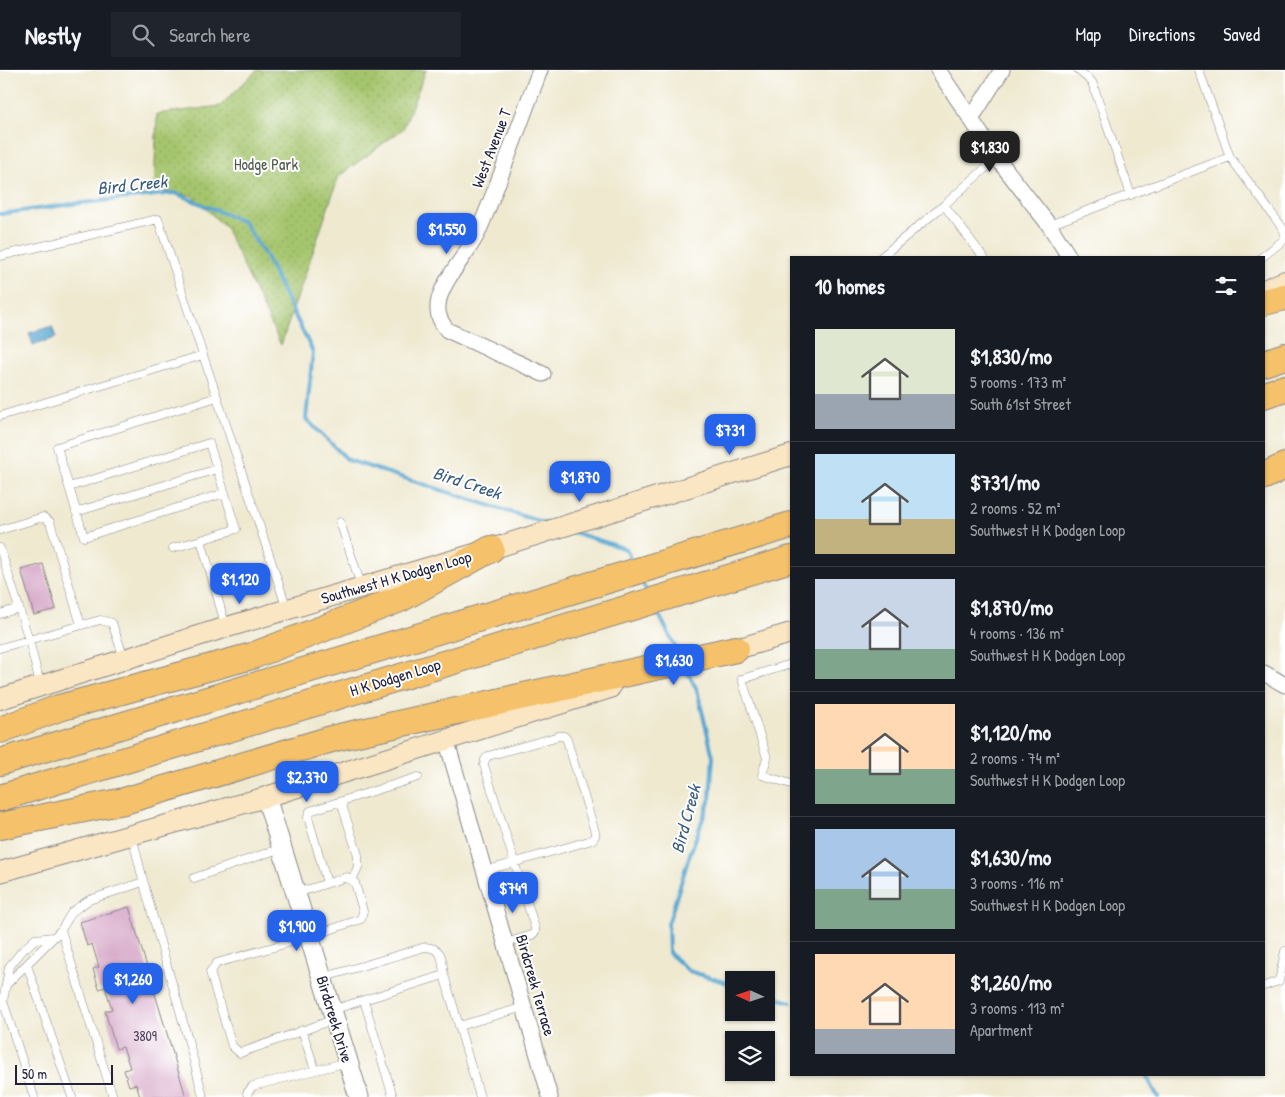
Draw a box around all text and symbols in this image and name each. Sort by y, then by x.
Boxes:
search box [111,12,461,57]
text: Nestly [25,19,81,51]
icon: search [129,21,157,49]
text: Search here [169,22,251,48]
text: Map [1076,22,1101,47]
text: Directions [1129,22,1195,47]
text: Saved [1223,22,1260,47]
street label: West Avenue T [466,105,516,191]
pin: $1,830 [949,131,1031,173]
text: $1,830 [971,136,1009,158]
park label: Hodge Park [234,153,298,175]
water label: Bird Creek [96,168,170,201]
pin: $1,550 [406,212,488,255]
text: $1,550 [428,218,466,240]
text: 10 homes [815,272,885,301]
icon: filters [1212,272,1240,300]
text: $1,830/mo [970,342,1052,371]
icon: home [855,349,915,409]
text: 5 rooms · 173 m² [970,371,1066,393]
text: South 61st Street [970,393,1071,415]
pin: $731 [700,414,760,456]
text: $731 [715,419,745,441]
water label: Bird Creek [430,460,506,506]
pin: $1,870 [539,460,621,503]
text: $1,870 [560,466,600,488]
text: $731/mo [970,468,1040,497]
icon: home [855,474,915,534]
text: 2 rooms · 52 m² [970,497,1060,519]
text: Southwest H K Dodgen Loop [970,519,1125,541]
street label: Southwest H K Dodgen Loop [318,545,474,609]
pin: $1,120 [199,562,281,605]
text: $1,120 [221,568,259,590]
text: $1,870/mo [970,593,1053,622]
icon: home [855,599,915,659]
text: 4 rooms · 136 m² [970,622,1064,644]
pin: $1,630 [633,644,715,686]
text: Southwest H K Dodgen Loop [970,644,1125,666]
text: $1,630 [655,649,693,671]
street label: H K Dodgen Loop [347,653,443,701]
text: $1,120/mo [970,718,1051,747]
icon: home [855,724,915,784]
text: 2 rooms · 74 m² [970,747,1060,769]
pin: $2,370 [266,760,348,803]
text: $2,370 [286,766,328,788]
text: Southwest H K Dodgen Loop [970,769,1125,791]
water label: Bird Creek [664,780,707,856]
text: $1,630/mo [970,843,1051,872]
icon: home [855,849,915,909]
pin: $749 [483,872,543,914]
text: 3 rooms · 116 m² [970,872,1064,894]
text: $749 [499,877,527,899]
text: Southwest H K Dodgen Loop [970,894,1125,916]
pin: $1,900 [256,910,338,952]
text: $1,900 [278,915,316,937]
street label: Birdcreek Terrace [511,932,561,1039]
pin: $1,260 [92,962,174,1005]
text: $1,260 [114,968,152,990]
text: $1,260/mo [970,968,1052,997]
north arrow [725,971,775,1021]
map controls [725,971,775,1081]
street label: Birdcreek Drive [311,973,359,1066]
icon: home [855,974,915,1034]
text: 3 rooms · 113 m² [970,997,1065,1019]
text: Apartment [970,1019,1033,1041]
house number: 3809 [133,1026,157,1045]
button: layers [725,1031,775,1081]
scale bar [15,1062,112,1085]
text: 50 m [22,1064,47,1083]

